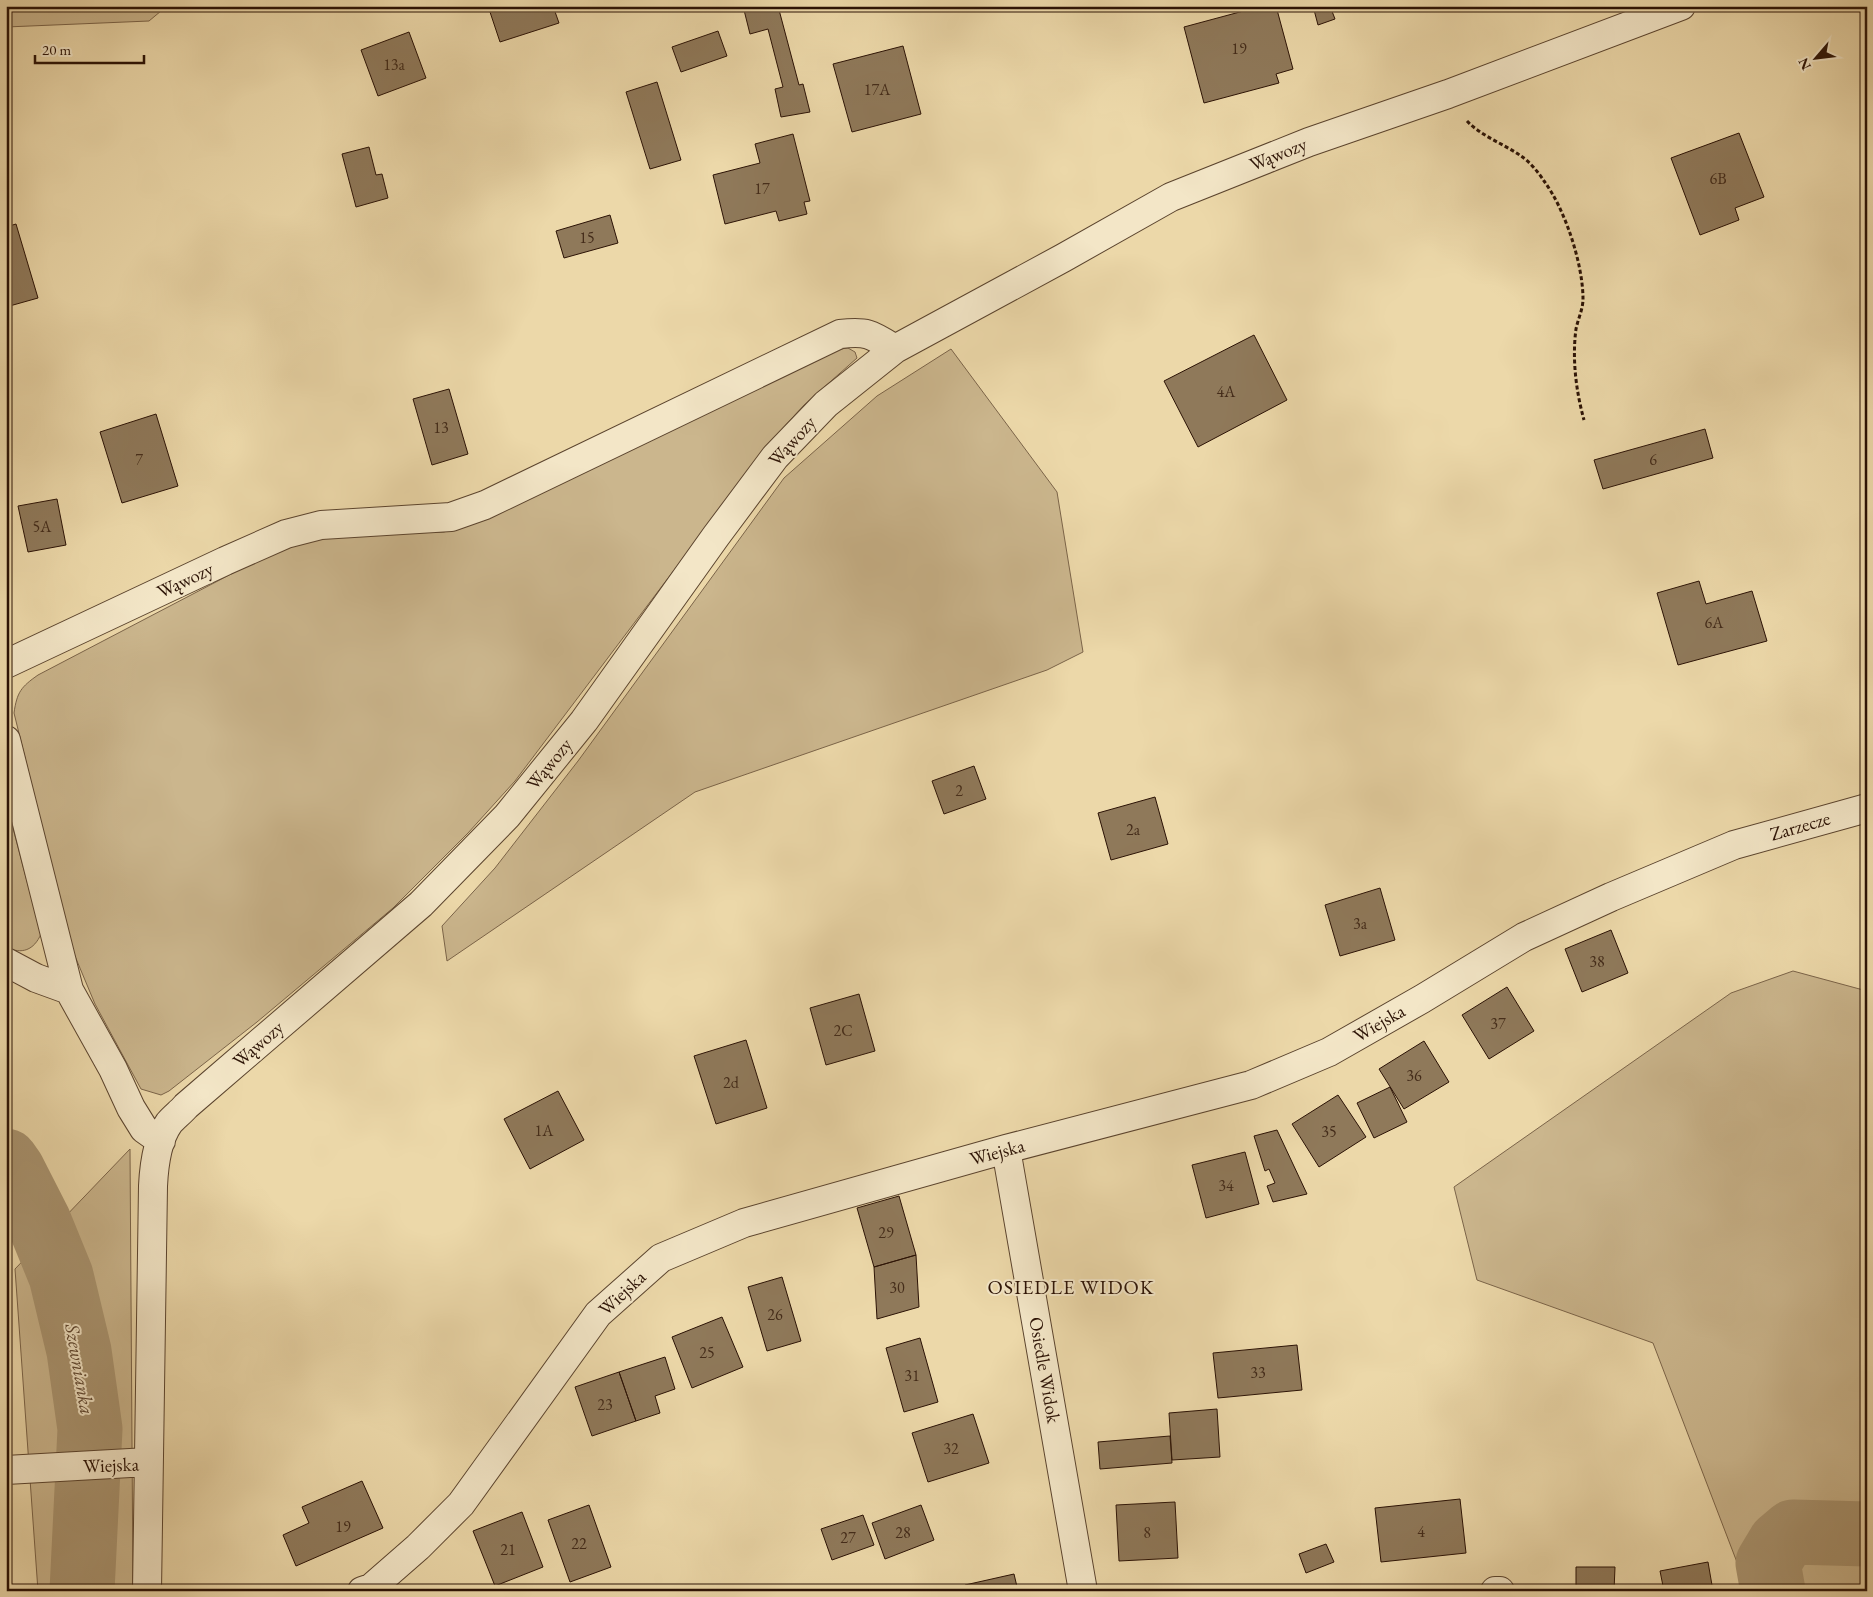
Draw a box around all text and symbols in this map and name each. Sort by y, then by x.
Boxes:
scale bar [35,32,144,64]
north arrow [1790,32,1840,82]
house number: 19 [1231,38,1247,59]
text: 20 m [42,40,71,59]
house number: 13a [383,54,405,75]
text: N [1794,54,1815,73]
house number: 17A [864,79,891,100]
street label: Wąwozy [1246,131,1311,177]
house number: 6B [1709,168,1727,189]
house number: 17 [754,178,770,199]
house number: 15 [579,227,595,248]
house number: 4A [1217,381,1236,402]
street label: Wąwozy [763,410,822,472]
house number: 13 [433,417,449,438]
house number: 7 [135,449,143,470]
house number: 6 [1649,449,1657,470]
house number: 5A [33,516,52,537]
street label: Wąwozy [153,556,218,604]
house number: 6A [1705,612,1724,633]
street label: Wąwozy [520,732,578,795]
house number: 2 [955,780,963,801]
street label: Zarzecze [1767,805,1833,847]
house number: 2a [1126,819,1141,840]
house number: 3a [1353,913,1368,934]
house number: 38 [1589,951,1605,972]
street label: Wiejska [1348,998,1410,1048]
house number: 37 [1490,1013,1506,1034]
street label: Wąwozy [227,1014,289,1073]
house number: 2C [833,1020,853,1041]
house number: 36 [1406,1065,1422,1086]
house number: 2d [723,1072,740,1093]
house number: 1A [535,1120,554,1141]
house number: 35 [1321,1121,1337,1142]
street label: Wiejska [967,1133,1028,1171]
house number: 34 [1218,1175,1234,1196]
house number: 29 [878,1222,894,1243]
street label: Wiejska [593,1264,651,1321]
district label: OSIEDLE WIDOK [988,1274,1154,1300]
house number: 30 [889,1277,905,1298]
house number: 26 [767,1304,783,1325]
street label: Osiedle Widok [1023,1315,1067,1426]
water label: Szewnianka [59,1321,101,1416]
house number: 25 [699,1342,715,1363]
house number: 33 [1250,1362,1266,1383]
house number: 31 [904,1365,920,1386]
house number: 23 [597,1394,613,1415]
house number: 32 [943,1438,959,1459]
street label: Wiejska [83,1452,140,1478]
house number: 19 [335,1516,351,1537]
house number: 4 [1417,1521,1425,1542]
house number: 28 [895,1522,911,1543]
house number: 8 [1143,1522,1151,1543]
house number: 27 [840,1527,856,1548]
house number: 22 [571,1533,587,1554]
house number: 21 [500,1539,516,1560]

